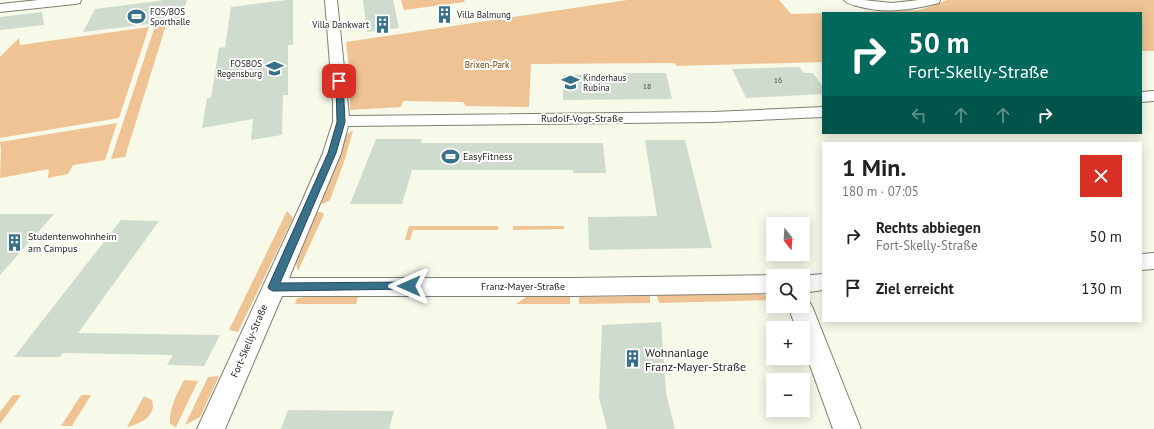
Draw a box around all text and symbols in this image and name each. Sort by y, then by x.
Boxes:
building icon: Villa Balmung [434,4,454,24]
sports icon: FOS/BOS Sporthalle [127,6,147,26]
place label: FOS/BOS Sporthalle [150,6,190,27]
place label: Villa Balmung [456,9,511,20]
building icon: Villa Dankwart [372,14,392,34]
place label: Villa Dankwart [311,19,369,30]
text: 50 m [908,24,969,61]
icon: right [842,28,894,80]
place label: FOSBOS Regensburg [217,58,262,79]
school or university icon: FOSBOS Regensburg [265,58,285,78]
park label: Brixen-Park [465,59,510,70]
text: Fort-Skelly-Straße [908,60,1049,83]
pin [322,64,356,98]
icon: arrive [328,70,350,92]
school or university icon: Kinderhaus Rubina [560,72,580,92]
place label: Kinderhaus Rubina [583,72,627,93]
house number: 16 [774,75,782,85]
house number: 18 [643,81,651,91]
icon: left [908,104,930,126]
icon: ahead [950,104,972,126]
icon: ahead [992,104,1014,126]
icon: right [1034,104,1056,126]
street label: Rudolf-Vogt-Straße [541,112,623,125]
sports icon: EasyFitness [440,146,460,166]
place label: EasyFitness [463,150,512,163]
text: 1 Min. [842,152,906,183]
button: close [1080,155,1122,197]
text: 180 m · 07:05 [842,183,919,200]
north arrow [766,217,810,261]
map controls [766,217,810,417]
text: Rechts abbiegen [876,218,981,237]
icon: right [842,225,864,247]
text: 50 m [1089,227,1122,246]
place label: Studentenwohnheim am Campus [28,230,117,255]
building icon: Studentenwohnheim am Campus [5,232,25,252]
text: Fort-Skelly-Straße [876,237,978,254]
position arrow [388,265,430,307]
button: search [766,269,810,313]
icon: arrive [842,277,864,299]
text: Ziel erreicht [876,279,954,298]
text: 130 m [1081,279,1122,298]
street label: Franz-Mayer-Straße [481,280,565,293]
street label: Fort-Skelly-Straße [228,303,270,379]
button: + [766,321,810,365]
place label: Wohnanlage Franz-Mayer-Straße [645,345,746,374]
building icon: Wohnanlage Franz-Mayer-Straße [622,349,642,369]
button: − [766,373,810,417]

